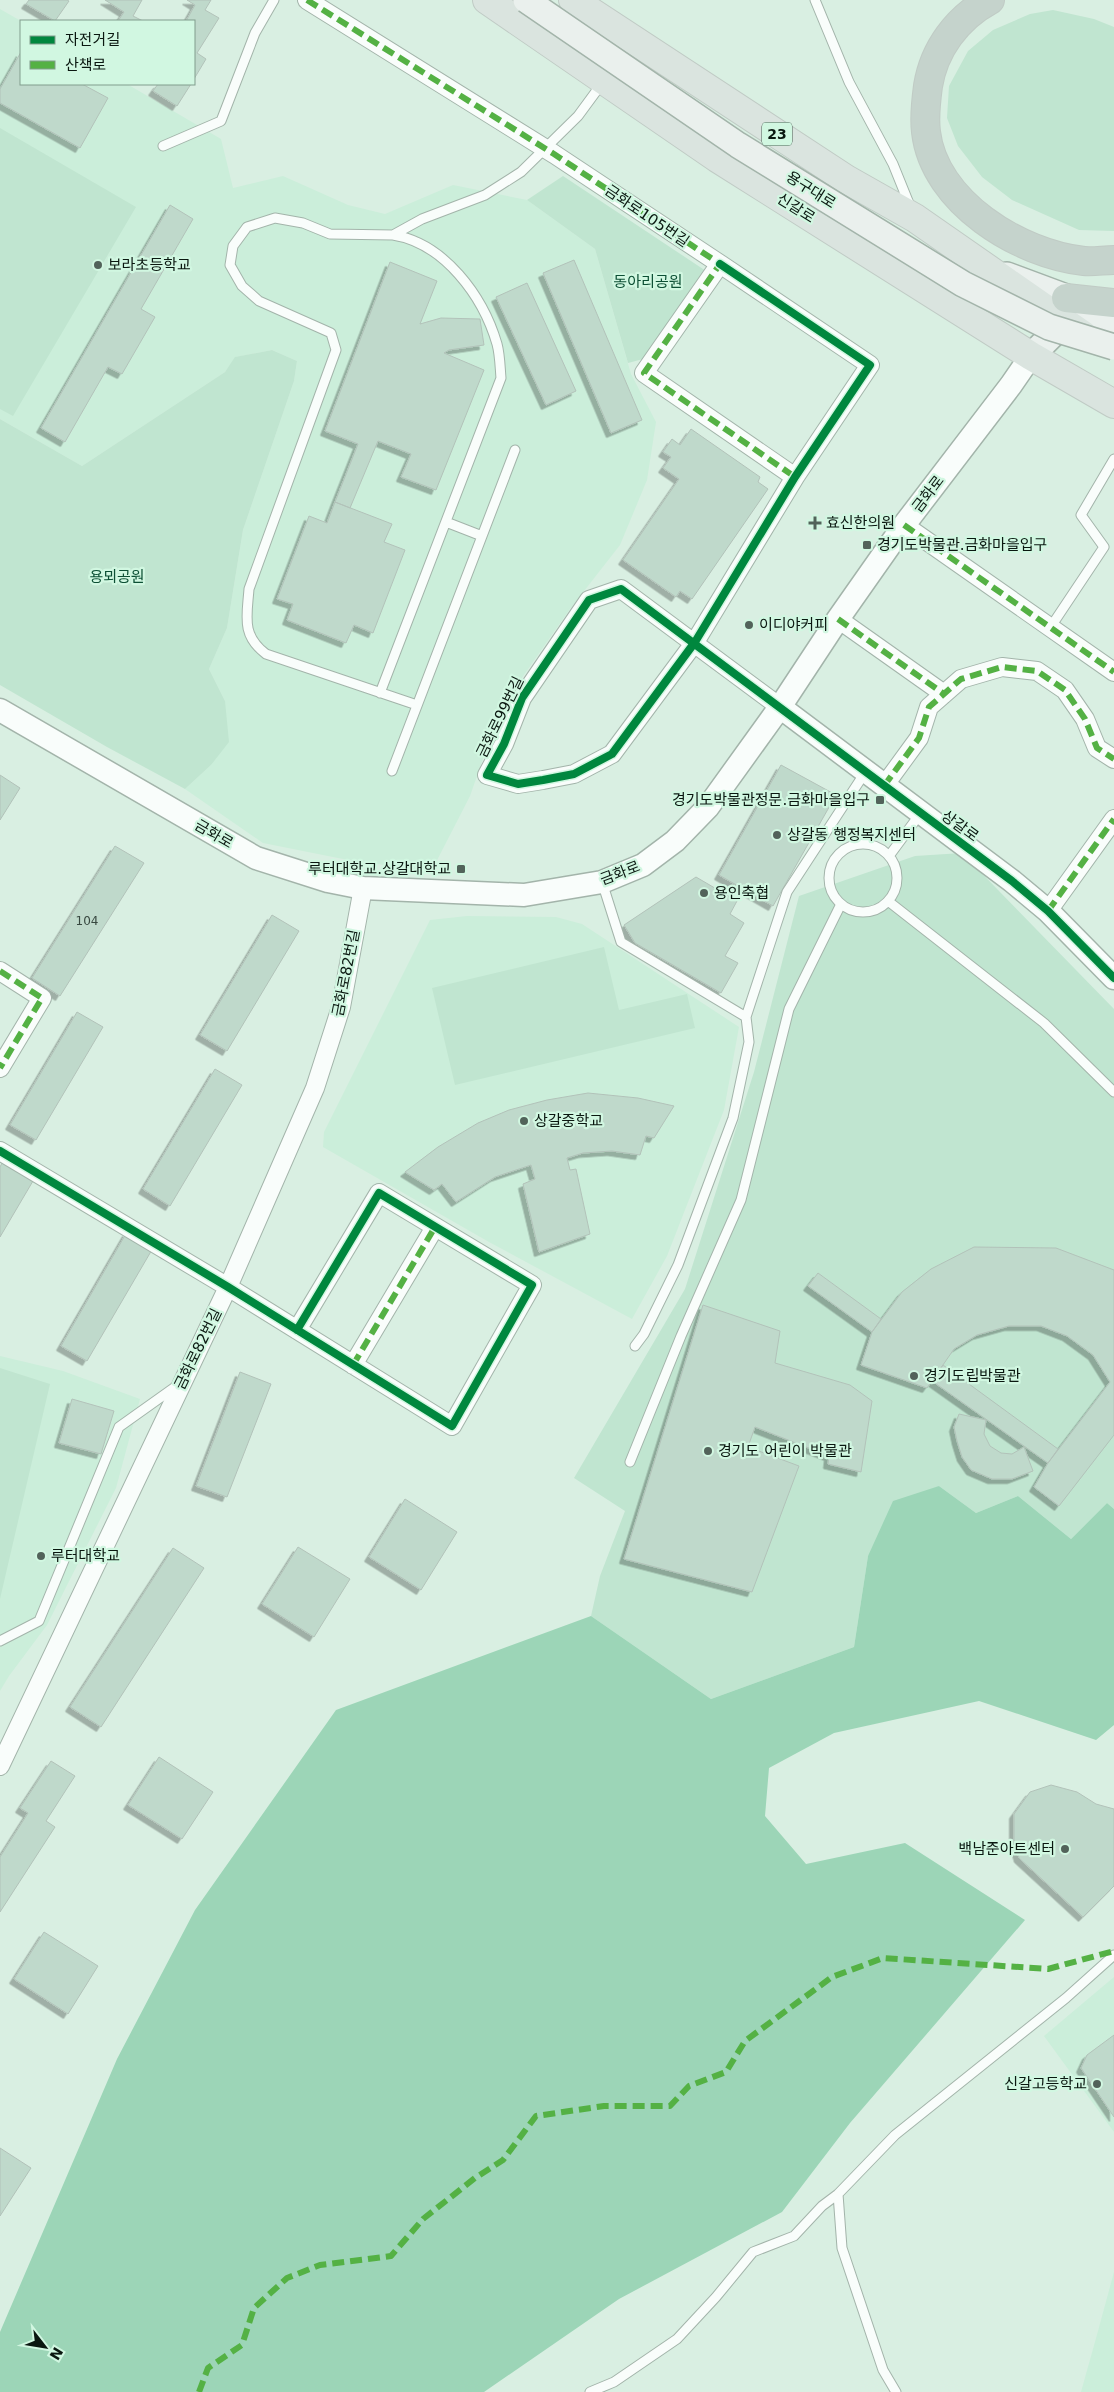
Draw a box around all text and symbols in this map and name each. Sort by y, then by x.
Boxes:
legend [20,20,195,85]
text: 자전거길 [65,31,120,49]
text: 산책로 [65,56,106,74]
road number: 23 [762,122,792,146]
street label: 용구대로 [783,168,839,212]
street label: 금화로105번길 [601,181,693,251]
street label: 신갈로 [774,189,818,227]
place label: 보라초등학교 [108,256,191,274]
marker: 보라초등학교 [92,259,104,271]
park label: 동아리공원 [613,273,683,291]
street label: 금화로 [908,472,948,516]
place label: 효신한의원 [826,514,895,532]
marker: 효신한의원 [808,516,822,530]
place label: 경기도박물관.금화마을입구 [877,536,1047,554]
marker: 경기도박물관.금화마을입구 [861,539,873,551]
park label: 용뫼공원 [89,568,145,586]
place label: 이디야커피 [759,616,828,634]
marker: 이디야커피 [743,619,755,631]
street label: 금화로99번길 [473,673,527,761]
place label: 경기도박물관정문.금화마을입구 [672,791,870,809]
marker: 경기도박물관정문.금화마을입구 [874,794,886,806]
street label: 상갈로 [938,807,982,845]
street label: 금화로 [192,816,236,852]
place label: 상갈동 행정복지센터 [787,826,916,844]
marker: 상갈동 행정복지센터 [771,829,783,841]
street label: 금화로 [597,857,643,889]
place label: 루터대학교.상갈대학교 [308,860,451,878]
marker: 루터대학교.상갈대학교 [455,863,467,875]
place label: 용인축협 [714,884,769,902]
marker: 용인축협 [698,887,710,899]
house number: 104 [76,914,98,928]
street label: 금화로82번길 [329,928,363,1018]
place label: 상갈중학교 [534,1112,603,1130]
marker: 상갈중학교 [518,1115,530,1127]
street label: 금화로82번길 [171,1305,225,1393]
place label: 경기도립박물관 [924,1367,1021,1385]
marker: 경기도립박물관 [908,1370,920,1382]
place label: 경기도 어린이 박물관 [718,1442,852,1460]
marker: 경기도 어린이 박물관 [702,1445,714,1457]
place label: 루터대학교 [51,1547,120,1565]
marker: 루터대학교 [35,1550,47,1562]
place label: 백남준아트센터 [958,1840,1055,1858]
marker: 백남준아트센터 [1059,1843,1071,1855]
place label: 신갈고등학교 [1004,2075,1087,2093]
marker: 신갈고등학교 [1091,2078,1103,2090]
north arrow [20,2322,70,2372]
text: N [46,2345,66,2363]

